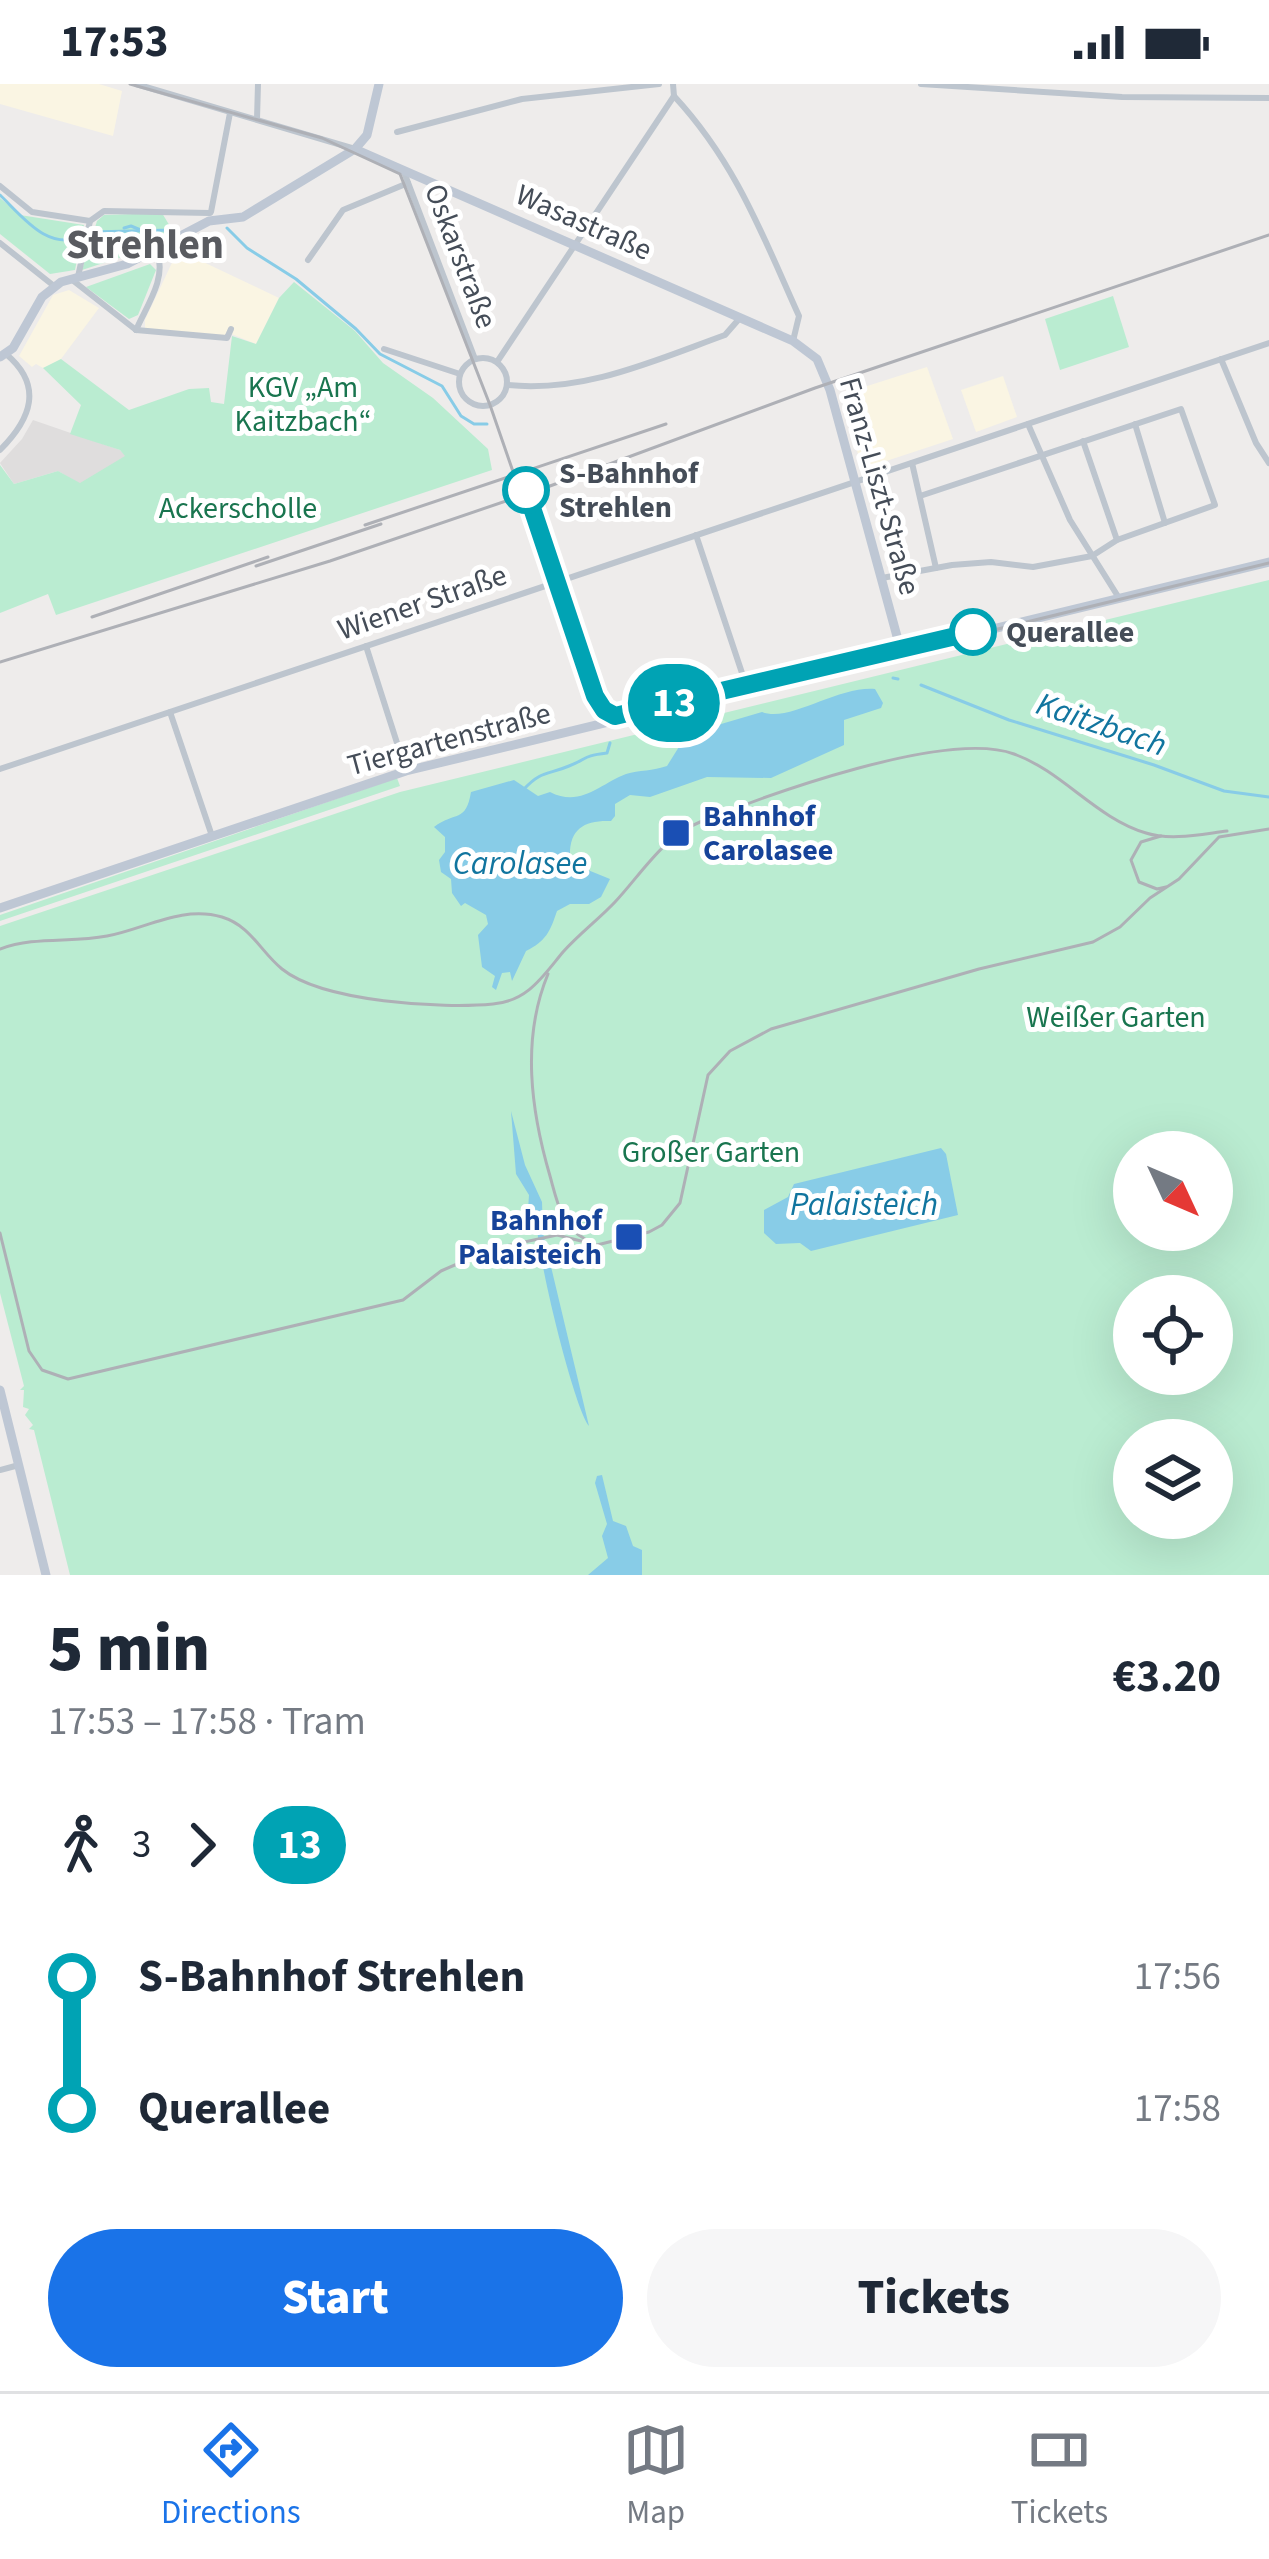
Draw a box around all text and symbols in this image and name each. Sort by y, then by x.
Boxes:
text: 17:53 [60,10,169,74]
street label: Wasastraße [509,173,659,272]
street label: Oskarstraße [413,178,508,335]
district label: Strehlen [66,215,224,275]
park label: KGV „Am Kaitzbach“ [235,366,371,443]
street label: Franz-Liszt-Straße [828,372,931,600]
place label: S-Bahnhof Strehlen [559,452,700,529]
marker: S-Bahnhof Strehlen [504,468,548,512]
park label: Ackerscholle [159,487,317,530]
street label: Wiener Straße [332,553,512,651]
marker: Querallee [951,610,995,654]
place label: Querallee [1006,611,1134,654]
line badge: 13 [620,664,728,742]
text: 13 [652,673,696,733]
water label: Kaitzbach [1030,680,1173,769]
street label: Tiergartenstraße [343,692,556,787]
place label: Bahnhof Carolasee [703,795,833,872]
marker: Bahnhof Carolasee [660,817,692,849]
water label: Carolasee [453,840,587,887]
park label: Weißer Garten [1026,996,1206,1039]
park label: Großer Garten [622,1131,800,1174]
north arrow [1113,1131,1233,1251]
map controls [1113,1131,1233,1539]
water label: Palaisteich [790,1181,938,1228]
place label: Bahnhof Palaisteich [458,1199,604,1276]
marker: Bahnhof Palaisteich [613,1221,645,1253]
button: locate [1113,1275,1233,1395]
button: layers [1113,1419,1233,1539]
text: 5 min [48,1602,210,1696]
text: €3.20 [1112,1645,1221,1709]
text: 17:53 – 17:58 · Tram [48,1694,366,1750]
icon: walk [48,1812,114,1878]
icon: forward [169,1812,235,1878]
text: 13 [277,1815,322,1875]
text: 3 [132,1817,151,1873]
text: S-Bahnhof Strehlen [138,1945,525,2009]
text: 17:56 [1134,1949,1221,2005]
text: Querallee [138,2077,330,2141]
text: 17:58 [1134,2081,1221,2137]
button: Start [48,2229,623,2367]
button: Tickets [647,2229,1221,2367]
tab: Directions [161,2417,301,2536]
tab: Map [623,2417,689,2536]
tab: Tickets [1011,2417,1108,2536]

